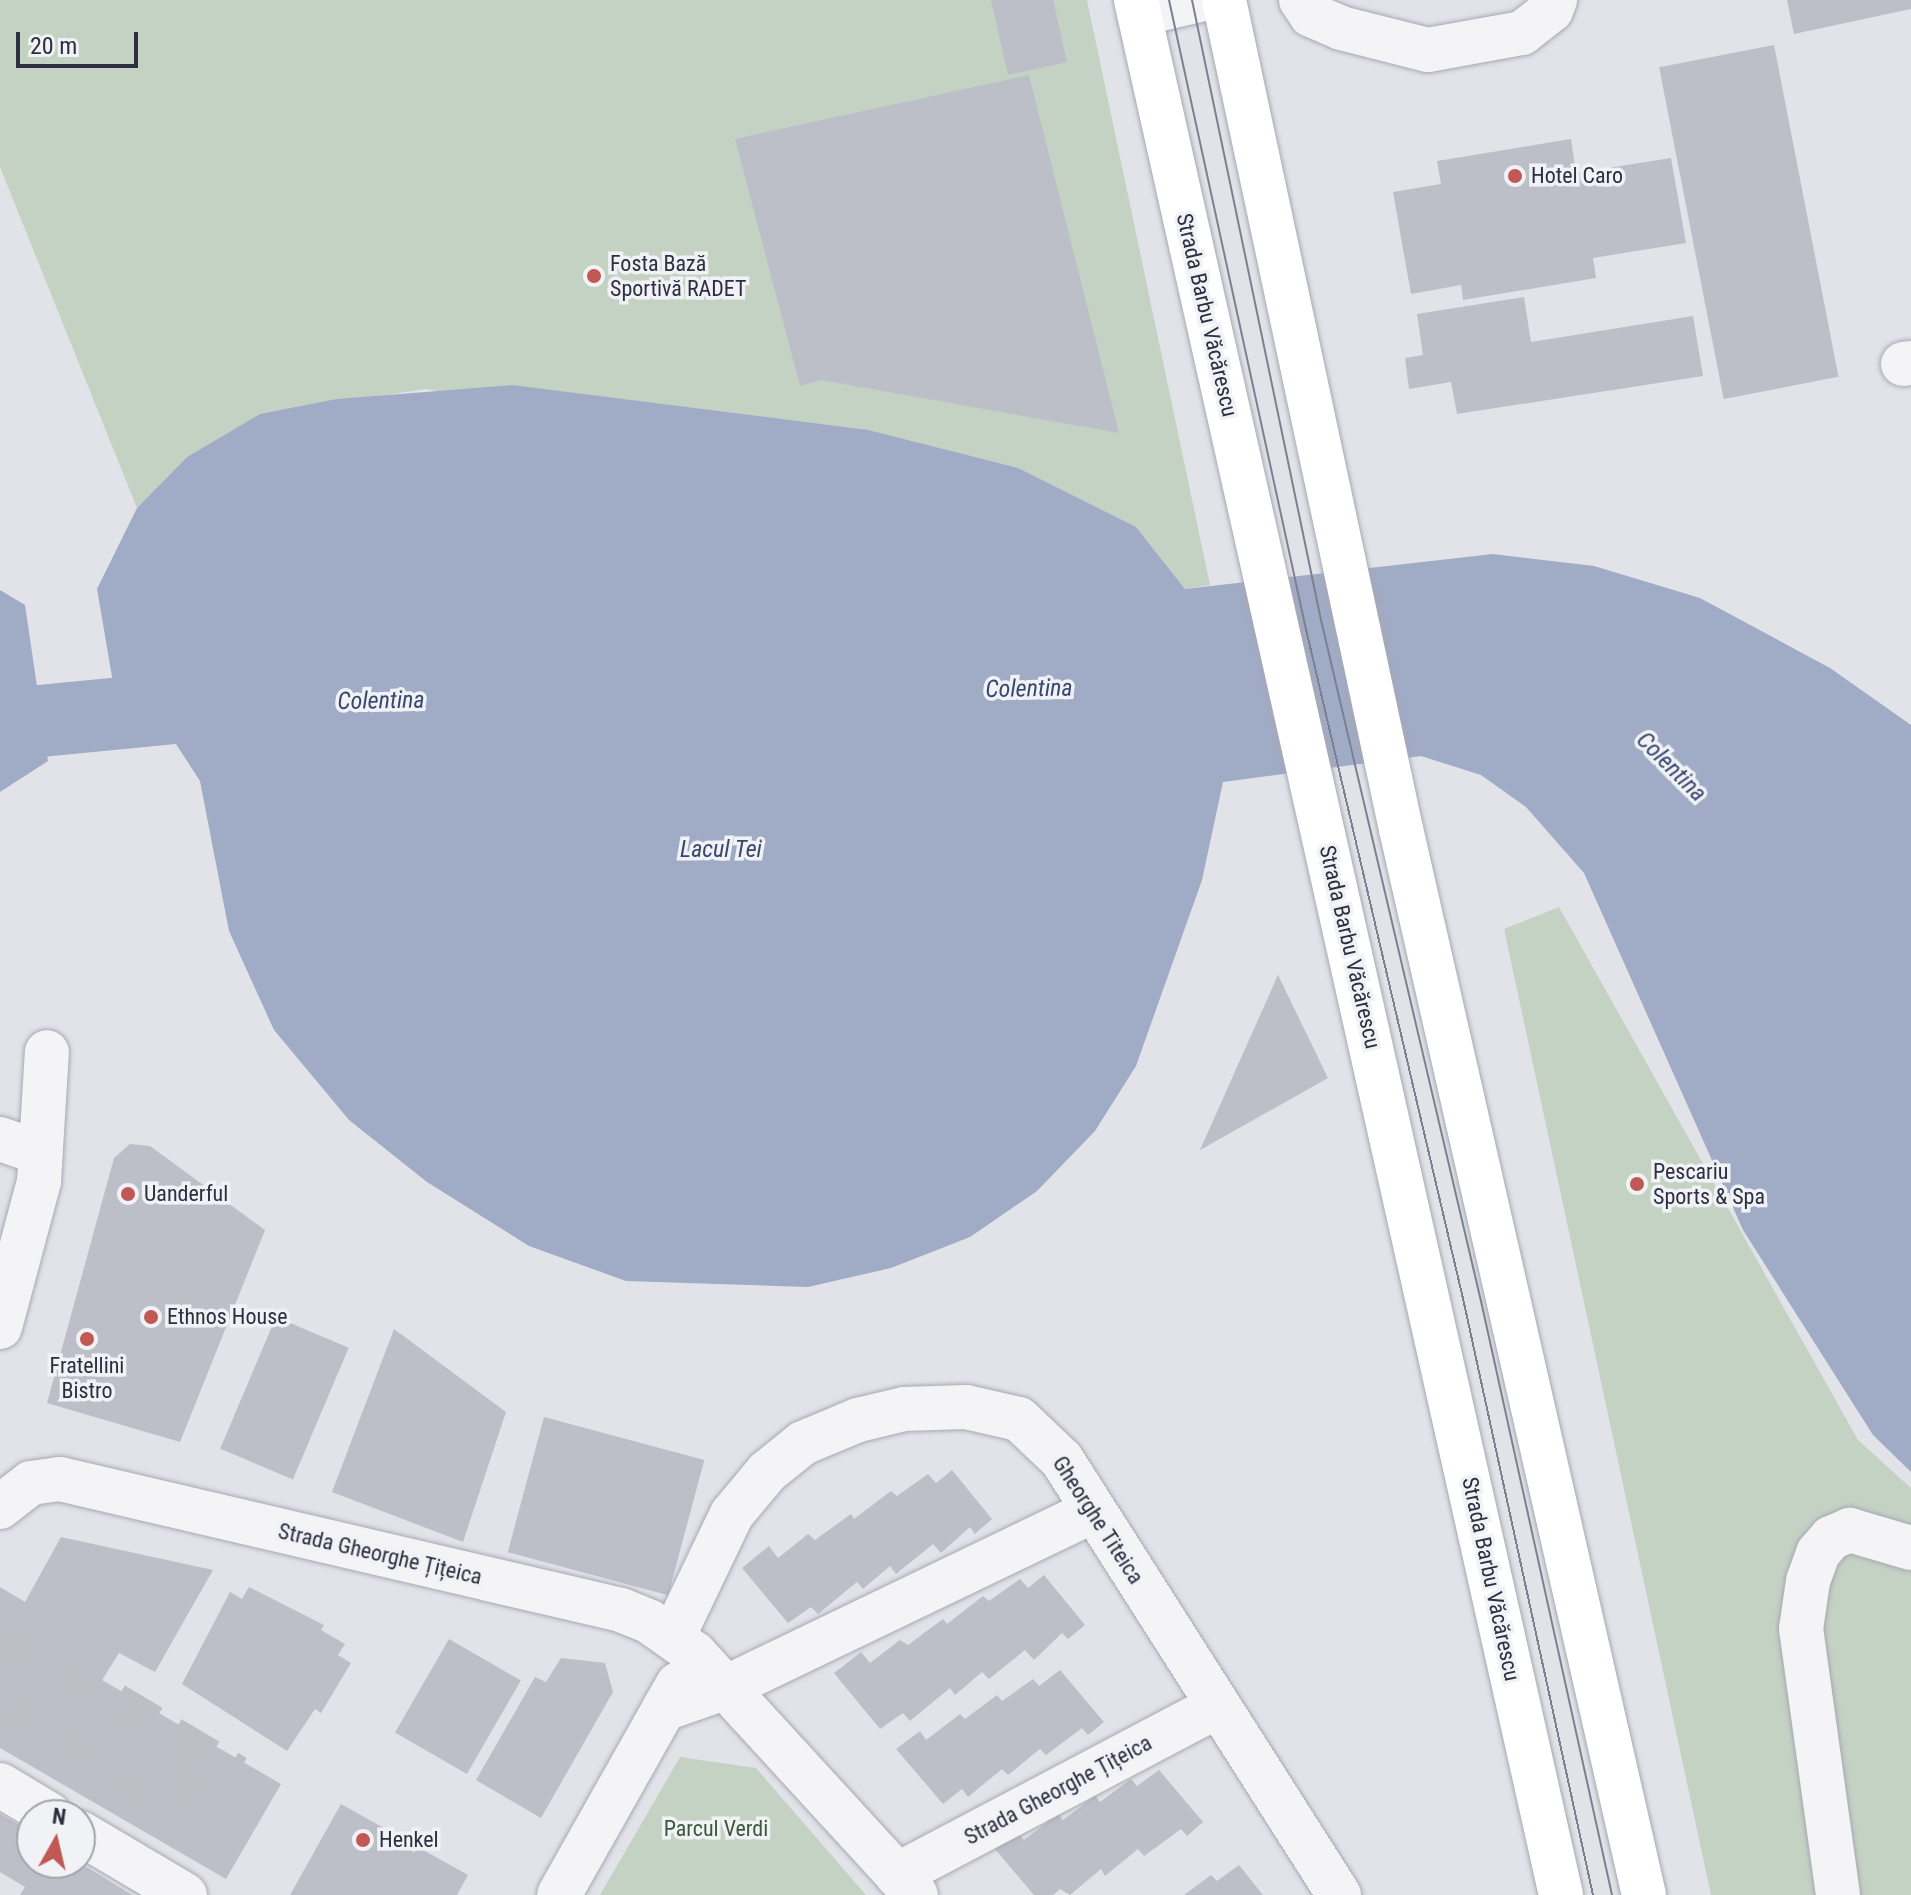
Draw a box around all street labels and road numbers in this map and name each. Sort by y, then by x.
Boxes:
street label: Strada Barbu Văcărescu [1171,211,1243,419]
street label: Strada Barbu Văcărescu [1314,843,1386,1051]
street label: Gheorghe Titeica [1047,1451,1149,1589]
street label: Strada Barbu Văcărescu [1456,1475,1526,1683]
street label: Strada Gheorghe Țițeica [275,1518,485,1590]
street label: Strada Gheorghe Țițeica [960,1729,1156,1851]

